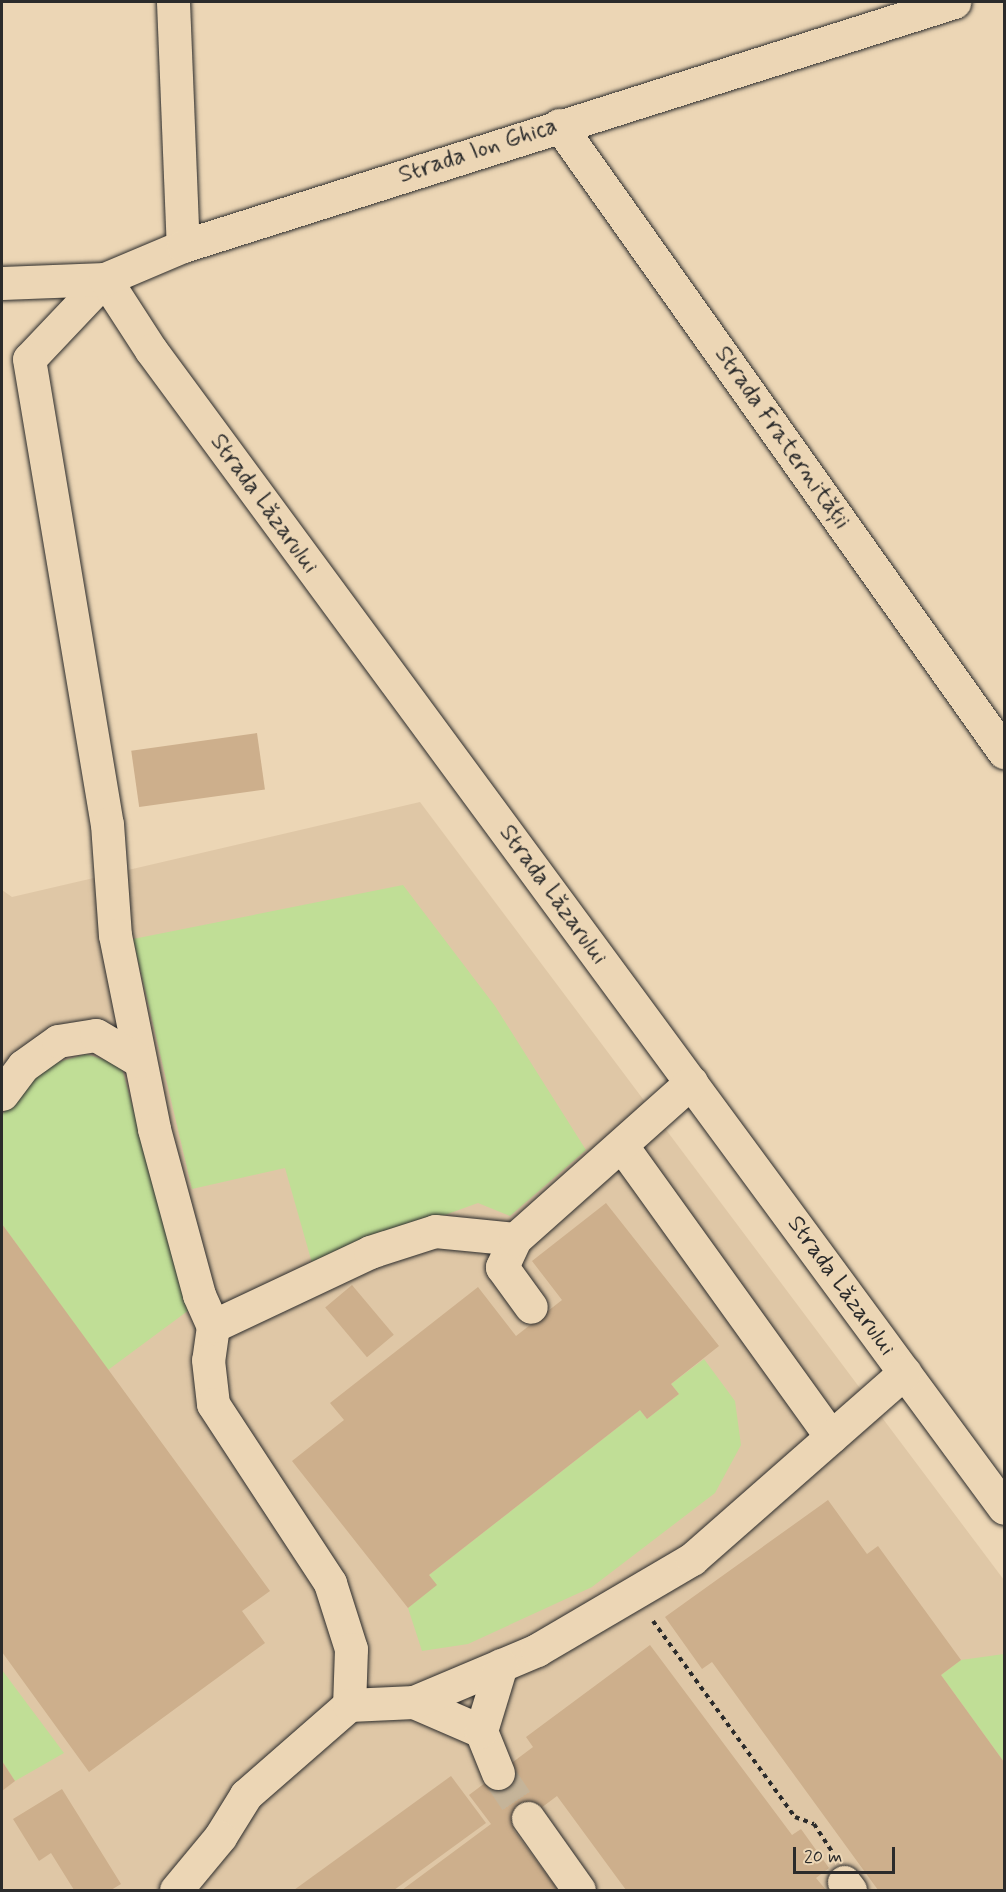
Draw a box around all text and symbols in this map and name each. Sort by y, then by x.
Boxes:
street label: Strada Ion Ghica [392,111,564,191]
street label: Strada Fraternității [712,347,852,529]
street label: Strada Lăzarului [203,427,325,581]
street label: Strada Lăzarului [492,818,614,972]
street label: Strada Lăzarului [780,1209,902,1363]
scale bar [796,1835,898,1873]
text: 20 m [804,1845,842,1869]

